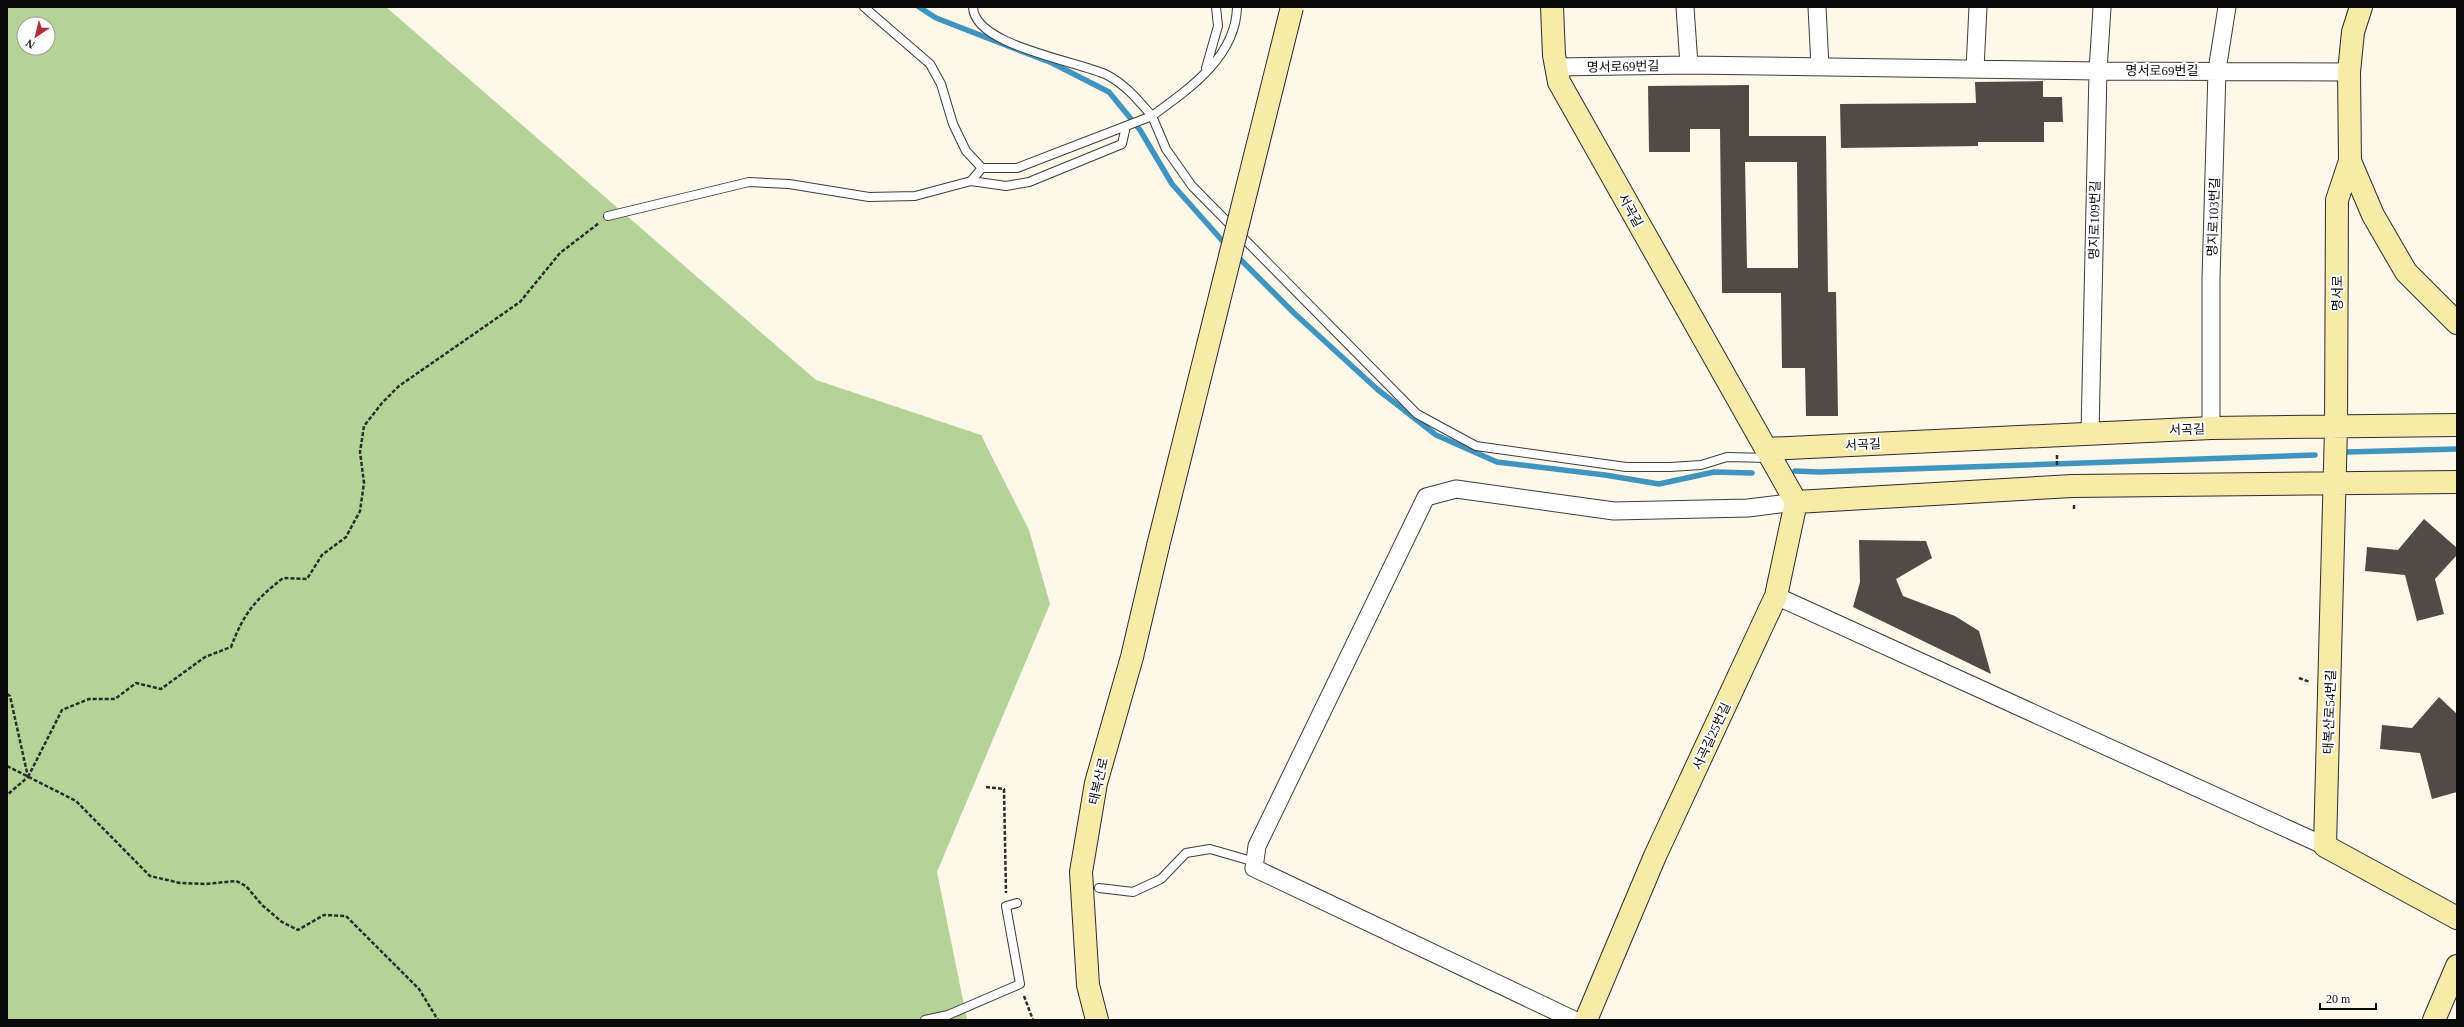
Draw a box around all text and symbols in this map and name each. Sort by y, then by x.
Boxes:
north arrow [16,16,56,56]
text: N [24,37,37,51]
street label: 명서로69번길 [1586,58,1660,75]
street label: 명서로69번길 [2126,63,2198,78]
street label: 명지로103번길 [2205,177,2222,257]
street label: 명지로109번길 [2086,180,2103,260]
street label: 서곡길 [1615,191,1646,230]
street label: 명서로 [2330,275,2345,311]
street label: 서곡길 [2169,421,2205,438]
street label: 서곡길 [1845,436,1881,453]
street label: 태복산로54번길 [2321,669,2338,755]
street label: 서곡길25번길 [1689,700,1734,772]
street label: 태복산로 [1086,756,1111,806]
scale bar [2320,985,2376,1011]
text: 20 m [2326,992,2351,1006]

